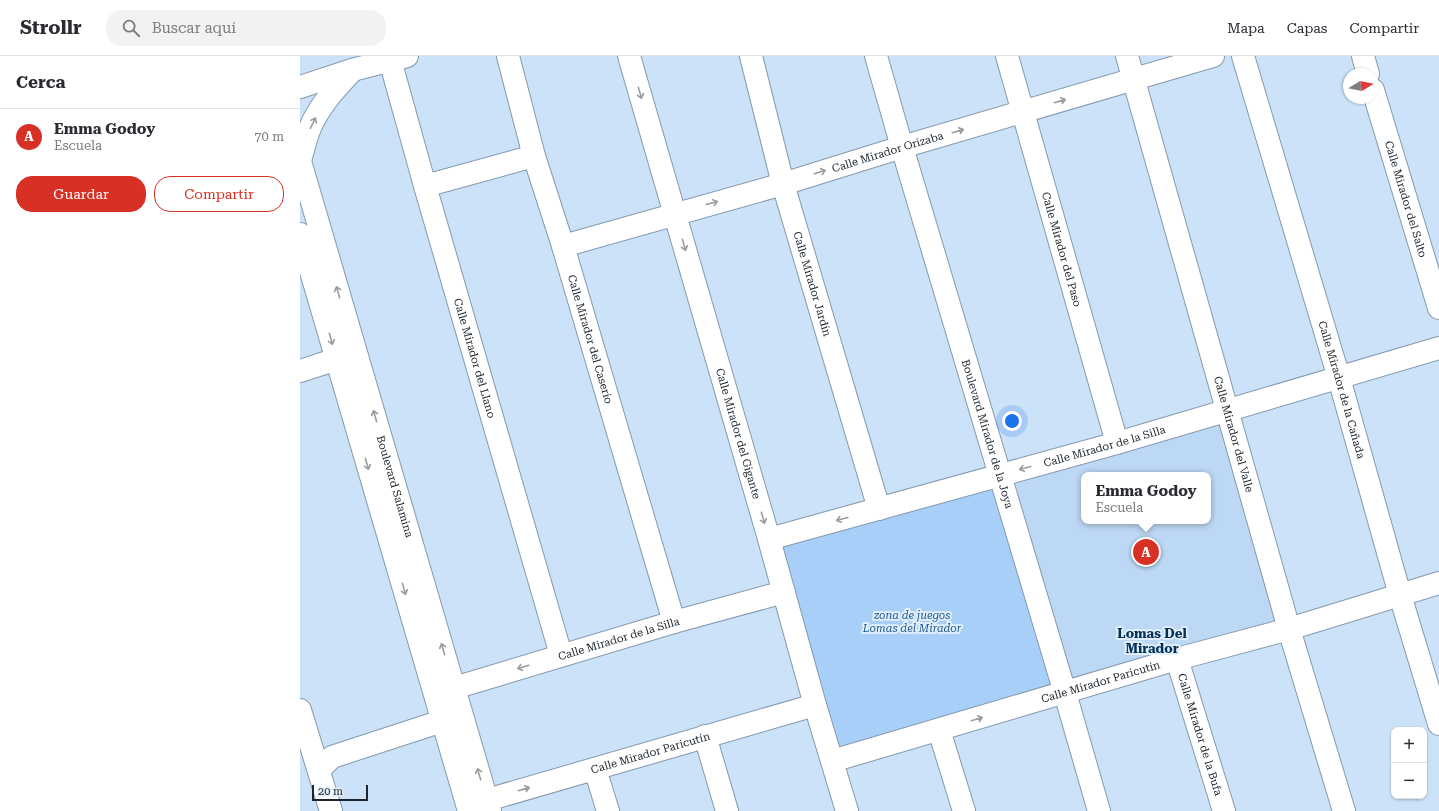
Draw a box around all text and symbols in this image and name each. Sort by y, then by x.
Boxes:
search box [106,10,386,46]
text: Strollr [20,16,82,39]
icon: search [120,17,142,39]
text: Buscar aquí [152,19,236,37]
text: Mapa [1227,20,1265,36]
text: Capas [1287,20,1328,36]
text: Compartir [1350,20,1419,36]
north arrow [1343,68,1379,104]
text: Cerca [16,72,66,92]
one-way arrow [637,87,644,100]
one-way arrow [1053,97,1066,104]
one-way arrow [309,118,317,130]
text: Emma Godoy [54,120,155,138]
one-way arrow [951,127,964,134]
text: A [24,129,34,144]
text: 70 m [254,129,284,144]
street label: Calle Mirador Orizaba [830,129,945,175]
text: Escuela [54,138,102,153]
street label: Calle Mirador del Salto [1382,139,1430,259]
one-way arrow [813,168,826,175]
button: Guardar [16,176,146,212]
button: Compartir [154,176,284,212]
street label: Calle Mirador del Paso [1039,190,1085,309]
one-way arrow [706,199,719,206]
street label: Calle Mirador Jardín [791,230,834,338]
one-way arrow [681,238,688,251]
street label: Calle Mirador del Caserío [565,273,616,405]
one-way arrow [334,285,341,298]
street label: Calle Mirador del Llano [451,297,499,420]
street label: Calle Mirador de la Cañada [1316,319,1368,460]
one-way arrow [328,332,335,345]
street label: Boulevard Mirador de la Joya [959,358,1016,510]
street label: Calle Mirador del Gigante [713,367,764,500]
street label: Calle Mirador del Valle [1211,375,1256,494]
one-way arrow [371,410,378,423]
your location [1002,411,1022,431]
street label: Calle Mirador de la Silla [1042,423,1167,470]
street label: Boulevard Salamina [374,434,416,539]
one-way arrow [364,457,371,470]
one-way arrow [1019,465,1032,472]
popup [1081,472,1211,524]
text: Emma Godoy [1095,482,1197,500]
text: Escuela [1095,500,1143,515]
one-way arrow [760,511,767,524]
one-way arrow [835,516,848,524]
pin: A [1133,537,1159,567]
one-way arrow [401,582,408,595]
park label: zona de juegos Lomas del Mirador [862,609,962,635]
street label: Calle Mirador de la Silla [556,614,681,663]
district label: Lomas Del Mirador [1117,626,1187,656]
one-way arrow [438,642,446,655]
street label: Calle Mirador Paricutín [1039,658,1162,705]
one-way arrow [517,664,530,671]
street label: Calle Mirador de la Bufa [1175,672,1225,797]
one-way arrow [970,715,983,722]
map controls [1391,727,1427,799]
button: + [1391,727,1427,763]
street label: Calle Mirador Paricutín [589,729,711,776]
button: − [1391,763,1427,799]
one-way arrow [475,767,482,780]
scale bar [312,783,368,802]
text: 20 m [318,785,343,798]
one-way arrow [517,785,530,792]

